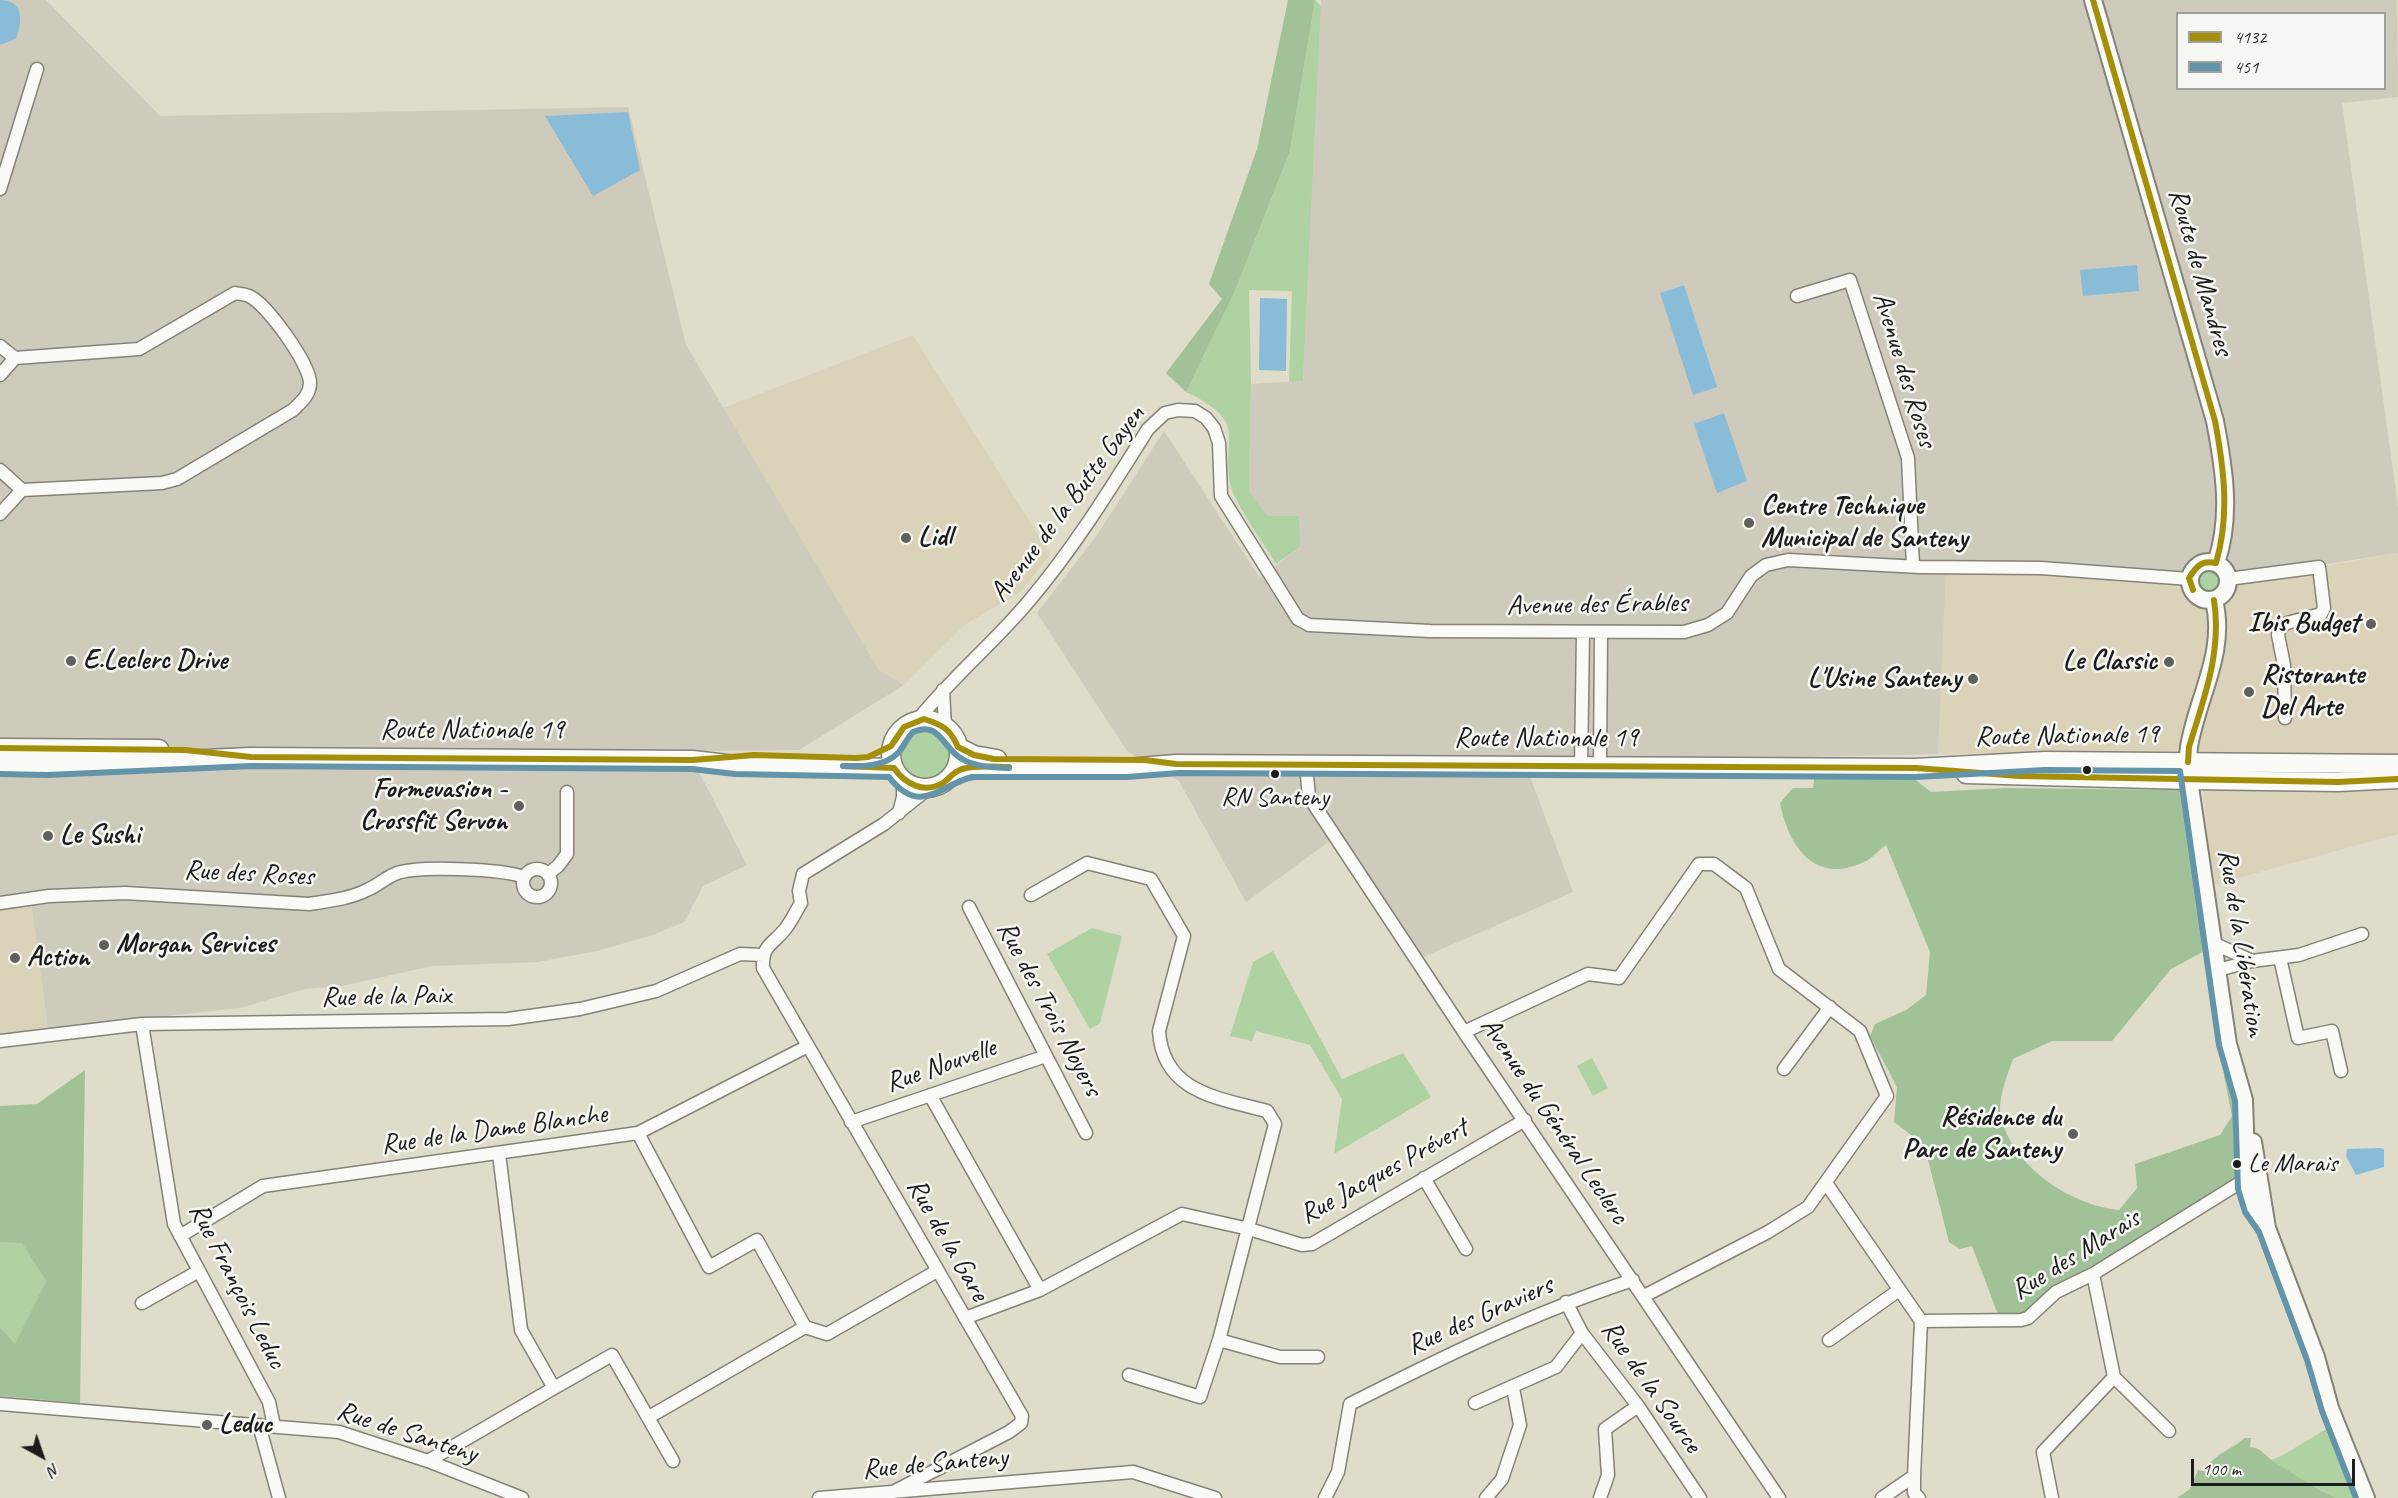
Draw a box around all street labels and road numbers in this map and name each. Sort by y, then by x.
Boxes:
street label: Route de Mandres [2160,185,2240,359]
street label: Avenue des Roses [1864,288,1944,452]
street label: Avenue de la Butte Gayen [983,399,1153,609]
street label: Avenue des Érables [1506,587,1688,623]
street label: Route Nationale 19 [380,714,564,748]
street label: Route Nationale 19 [1975,718,2159,754]
street label: Route Nationale 19 [1454,722,1638,756]
street label: Rue de la Libération [2210,847,2272,1039]
street label: Rue des Roses [183,854,315,894]
street label: Rue des Trois Noyers [989,916,1109,1102]
street label: Rue de la Paix [321,979,451,1015]
street label: Avenue du Général Leclerc [1472,1011,1636,1231]
street label: Rue Nouvelle [881,1031,1001,1101]
street label: Rue de la Dame Blanche [379,1097,609,1163]
street label: Rue Jacques Prévert [1294,1112,1474,1232]
street label: Rue de la Gare [898,1173,996,1307]
street label: Rue François Leduc [181,1198,293,1374]
street label: Rue des Marais [2005,1202,2147,1308]
street label: Rue des Graviers [1402,1269,1558,1363]
street label: Rue de la Source [1593,1314,1709,1460]
street label: Rue de Santeny [332,1394,482,1472]
street label: Rue de Santeny [861,1441,1009,1487]

